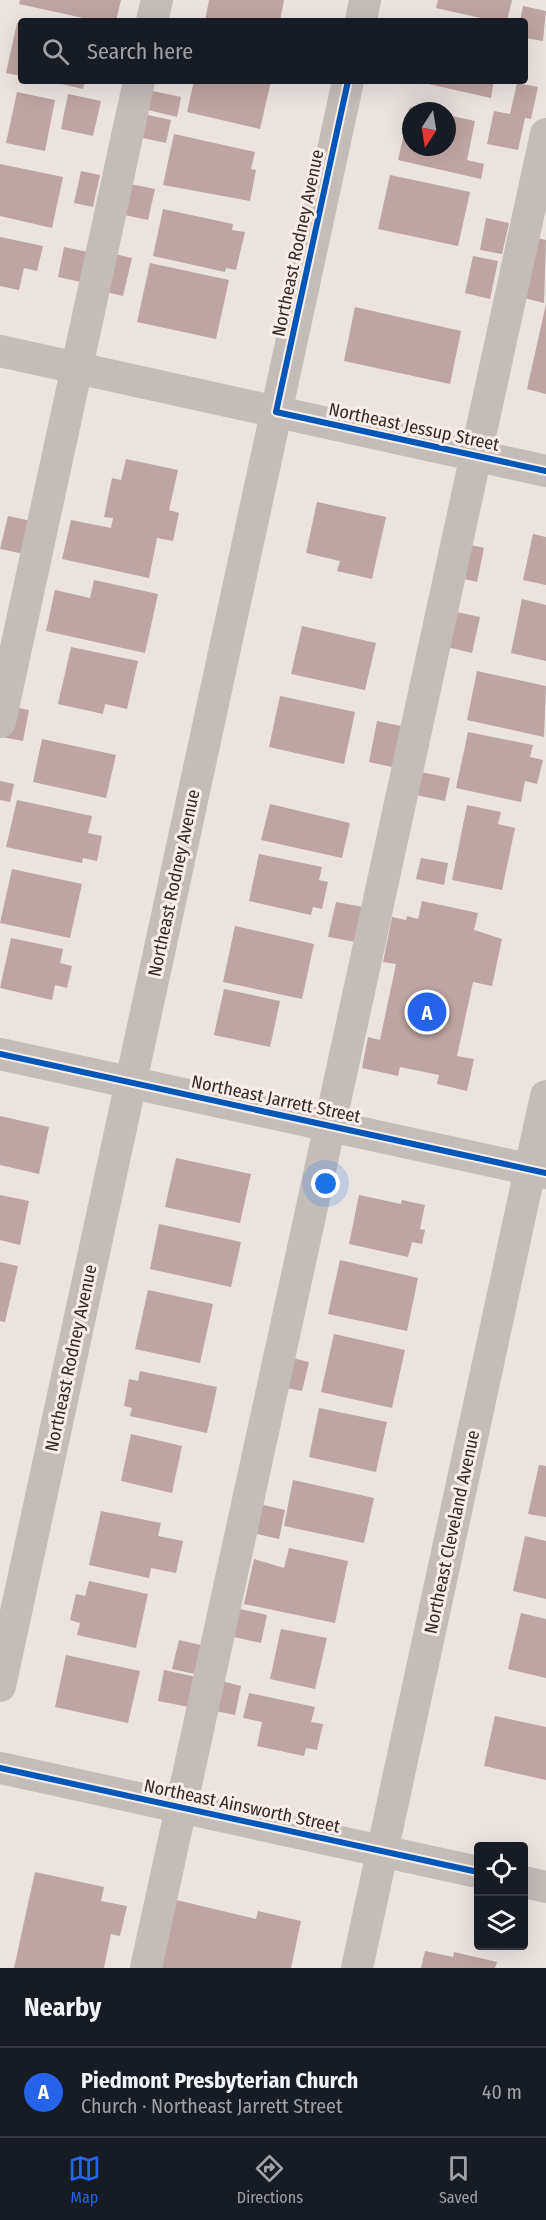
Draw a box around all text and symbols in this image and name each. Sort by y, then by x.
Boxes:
search box [18,18,528,84]
icon: search [39,35,72,68]
text: Search here [87,38,193,65]
north arrow [402,102,456,156]
street label: Northeast Rodney Avenue [267,147,329,339]
street label: Northeast Jessup Street [327,398,501,456]
street label: Northeast Rodney Avenue [143,787,205,979]
pin: A [408,990,446,1034]
street label: Northeast Jarrett Street [189,1070,363,1128]
your location [311,1169,340,1198]
street label: Northeast Rodney Avenue [40,1262,102,1454]
street label: Northeast Cleveland Avenue [420,1428,484,1636]
street label: Northeast Ainsworth Street [142,1774,342,1838]
map controls [474,1842,528,1950]
button: locate [474,1842,528,1896]
button: layers [474,1896,528,1950]
text: Nearby [24,1992,101,2023]
text: Piedmont Presbyterian Church [81,2067,358,2094]
text: A [38,2080,49,2104]
text: 40 m [482,2080,522,2104]
text: Church · Northeast Jarrett Street [81,2094,342,2118]
tab: Map [68,2152,101,2207]
tab: Directions [237,2152,303,2207]
tab: Saved [439,2152,478,2207]

